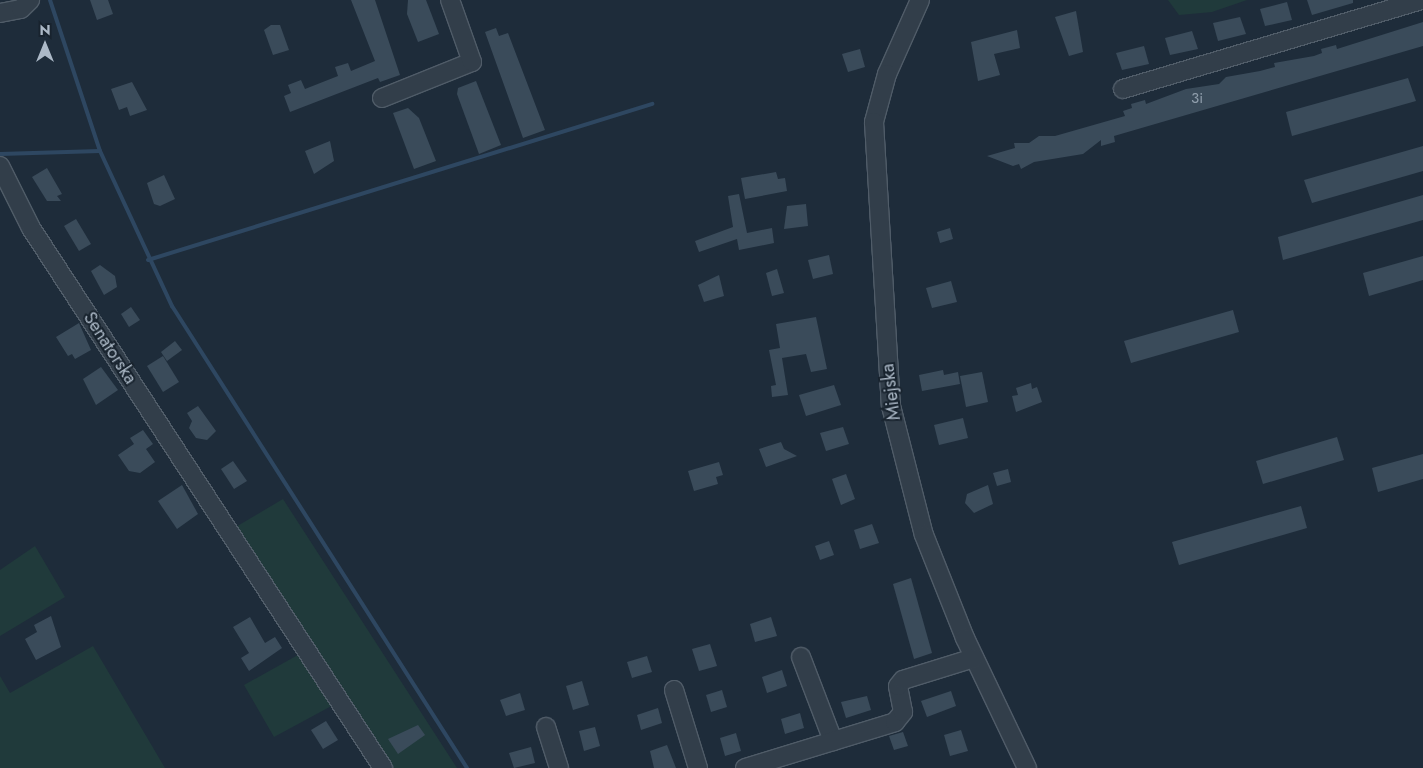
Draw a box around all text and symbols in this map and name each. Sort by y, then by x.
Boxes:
north arrow [20,20,70,70]
text: N [39,20,51,40]
house number: 3i [1191,90,1203,108]
street label: Senatorska [79,308,141,388]
street label: Miejska [877,362,905,422]

